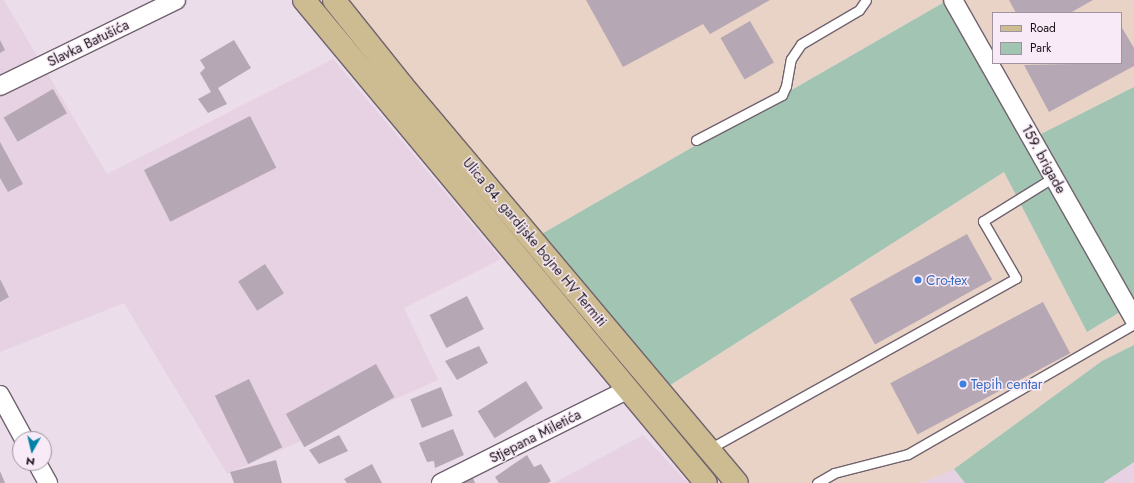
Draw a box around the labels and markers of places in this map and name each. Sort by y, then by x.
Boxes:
place label: Cro-tex [926,272,967,288]
marker: Cro-tex [913,275,923,285]
place label: Tepih centar [971,376,1043,392]
marker: Tepih centar [958,379,968,389]

